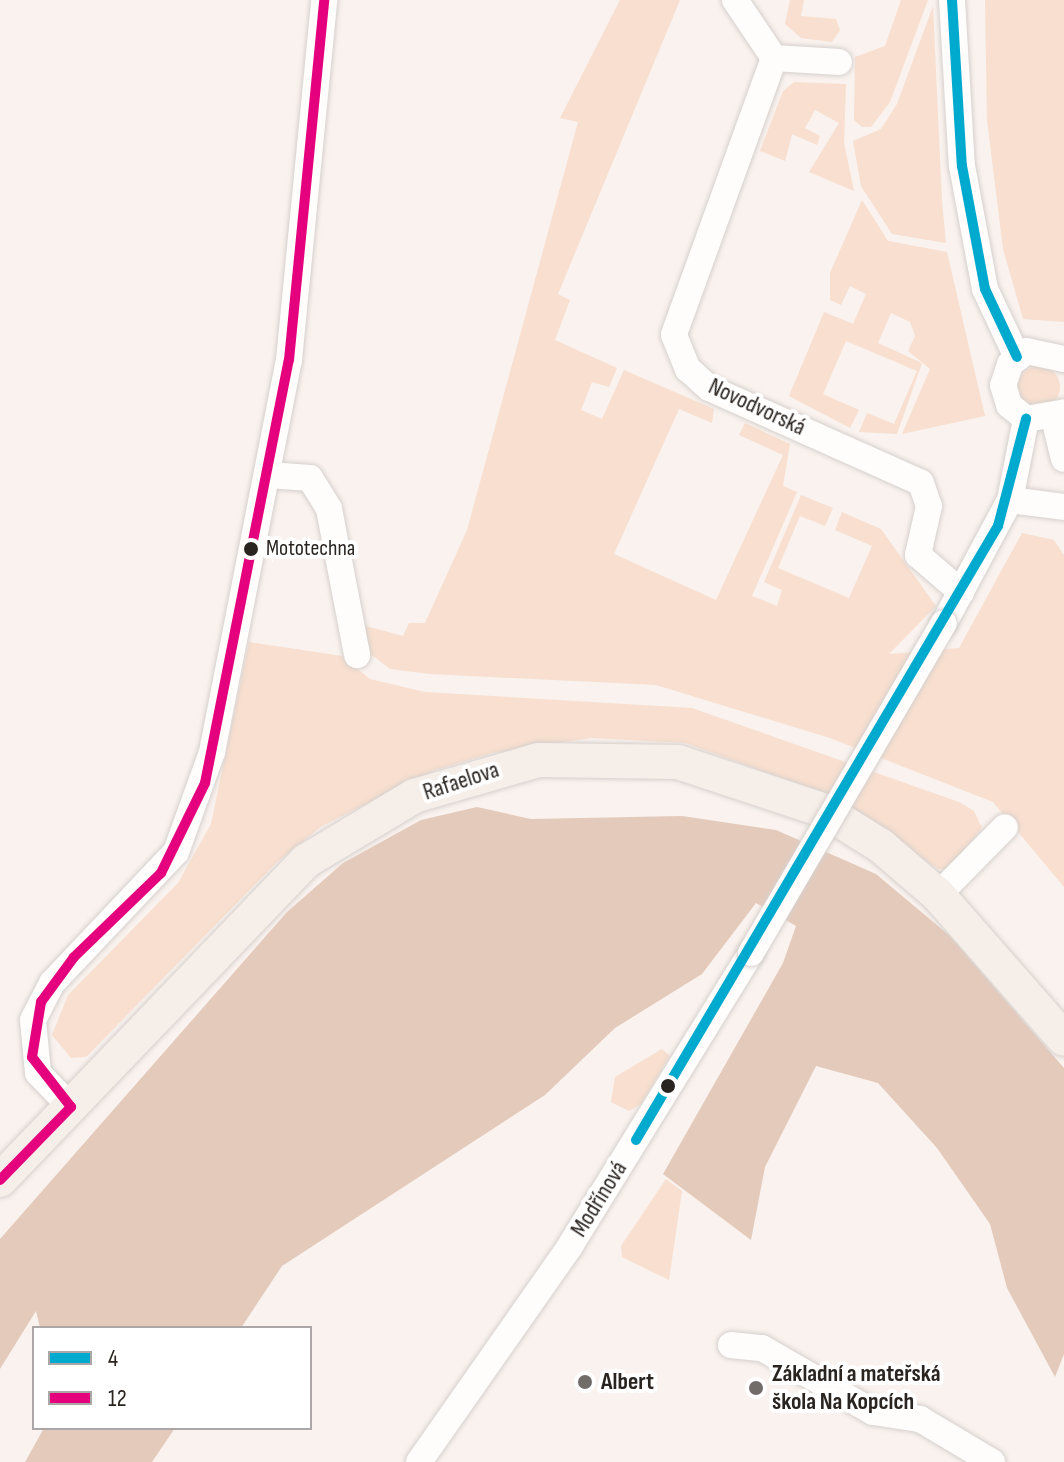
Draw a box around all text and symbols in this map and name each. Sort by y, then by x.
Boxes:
street label: Novodvorská [704,372,810,442]
place label: Mototechna [266,536,355,562]
marker: Mototechna [243,541,259,557]
street label: Rafaelova [419,755,503,807]
unlabelled marker [660,1078,676,1094]
street label: Modřínová [565,1156,633,1242]
legend [32,1326,312,1430]
text: 4 [108,1344,118,1373]
place label: Základní a mateřská škola Na Kopcích [772,1360,941,1416]
place label: Albert [601,1368,654,1396]
marker: Albert [576,1373,594,1391]
marker: Základní a mateřská škola Na Kopcích [747,1379,765,1397]
text: 12 [108,1384,127,1413]

